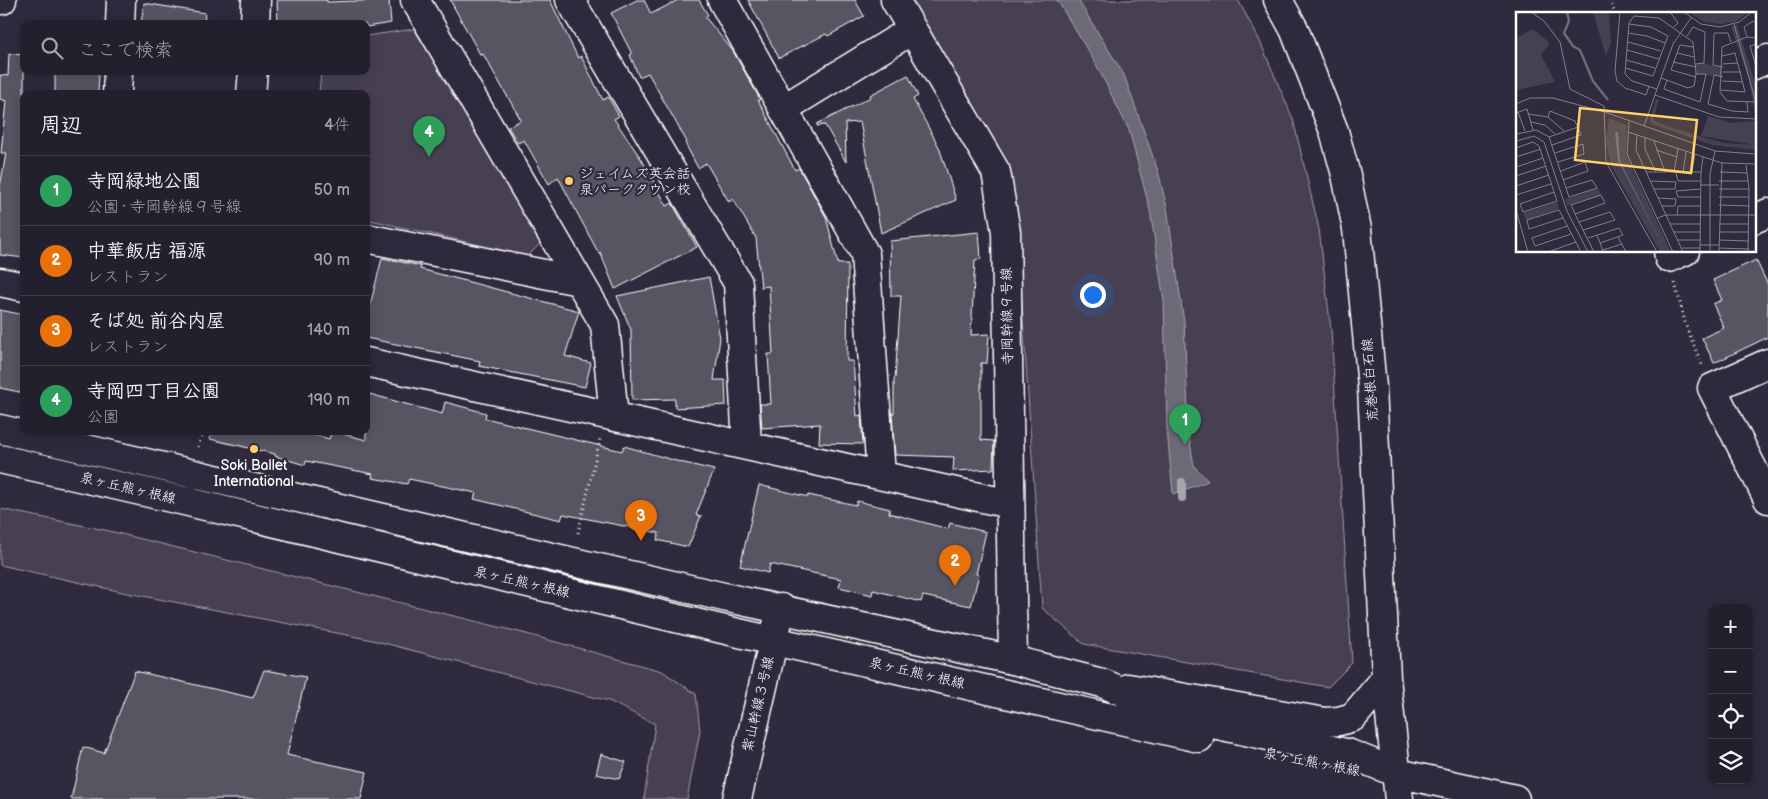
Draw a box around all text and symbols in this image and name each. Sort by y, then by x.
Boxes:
inset map [1516,12,1756,252]
search box [20,20,370,75]
icon: search [38,34,66,62]
text: ここで検索 [78,39,173,62]
text: 周辺 [40,113,82,138]
text: 4件 [324,116,350,135]
pin: 4 [413,116,445,157]
place label: ジェイムズ英会話 泉パークタウン校 [579,165,691,198]
text: 寺岡緑地公園 [87,170,201,193]
marker: ジェイムズ英会話 泉パークタウン校 [563,175,575,187]
text: 1 [53,181,59,200]
text: 50 m [314,181,350,200]
text: 公園 · 寺岡幹線９号線 [87,198,241,217]
text: 中華飯店 福源 [87,240,206,263]
text: 2 [51,251,61,270]
text: 90 m [314,251,350,270]
street label: 寺岡幹線９号線 [998,267,1016,365]
text: レストラン [87,268,168,287]
your location [1080,282,1106,308]
text: そば処 前谷内屋 [87,310,225,333]
text: 3 [51,321,61,340]
text: 140 m [307,321,350,340]
text: レストラン [87,338,168,357]
street label: 荒巻根白石線 [1359,338,1381,422]
text: 寺岡四丁目公園 [87,380,220,403]
text: 4 [51,391,61,410]
text: 190 m [308,391,350,410]
pin: 1 [1169,404,1201,445]
text: 公園 [87,408,119,427]
marker: Soki Ballet International [248,443,260,455]
place label: Soki Ballet International [214,457,294,490]
street label: 泉ヶ丘熊ヶ根線 [78,469,178,507]
pin: 3 [625,500,657,541]
pin: 2 [939,545,971,586]
street label: 泉ヶ丘熊ヶ根線 [472,563,572,601]
map controls [1708,604,1753,784]
button: + [1708,604,1753,649]
button: − [1708,649,1753,694]
street label: 紫山幹線３号線 [739,654,777,754]
street label: 泉ヶ丘熊ヶ根線 [867,654,967,692]
button: locate [1708,694,1753,739]
button: layers [1708,739,1753,784]
street label: 泉ヶ丘熊ヶ根線 [1262,744,1362,780]

